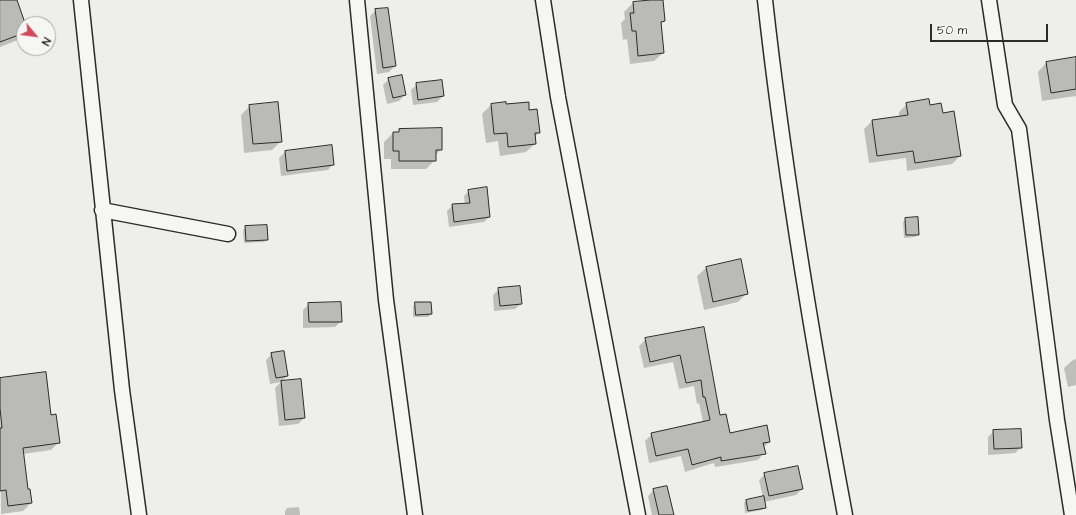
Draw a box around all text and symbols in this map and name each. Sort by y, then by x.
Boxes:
north arrow [16,16,56,56]
scale bar [932,16,1050,42]
text: 50 m [937,22,967,39]
text: N [38,35,54,48]

